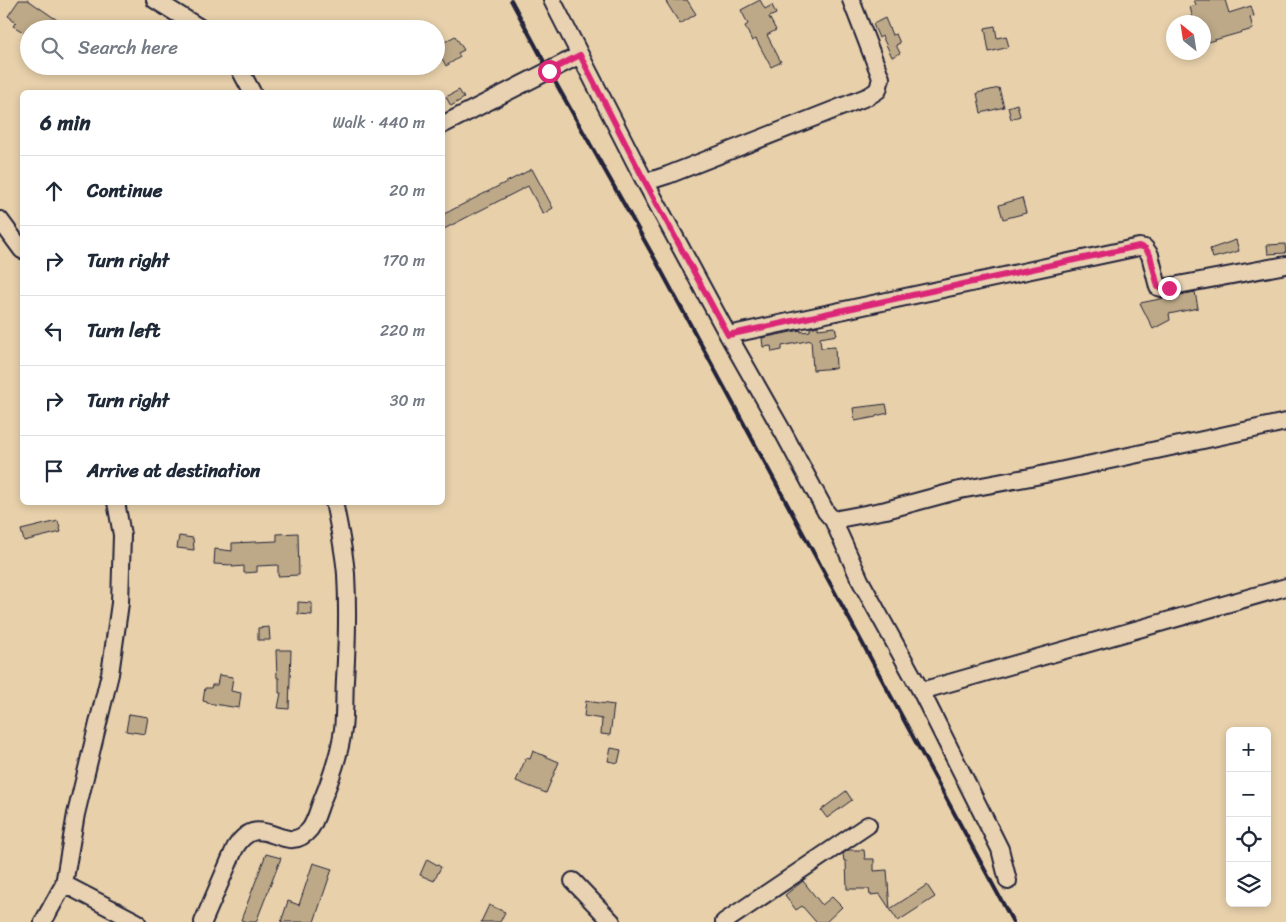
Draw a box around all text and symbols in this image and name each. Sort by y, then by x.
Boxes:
north arrow [1166,15,1211,60]
search box [20,20,445,75]
text: Search here [78,31,178,64]
icon: search [38,34,66,62]
route start [538,60,561,83]
text: 6 min [40,104,91,142]
text: Walk · 440 m [332,108,425,137]
text: Continue [87,174,163,207]
text: 20 m [389,176,425,205]
icon: ahead [40,177,68,205]
text: Turn right [87,244,169,277]
text: 170 m [382,246,425,275]
icon: right [40,247,68,275]
route end [1158,277,1181,300]
text: Turn left [87,314,160,347]
text: 220 m [380,316,425,345]
icon: left [40,317,68,345]
text: Turn right [87,384,169,417]
text: 30 m [390,386,425,415]
icon: right [40,387,68,415]
text: Arrive at destination [87,454,260,487]
icon: arrive [40,457,68,485]
map controls [1226,727,1271,907]
button: + [1226,727,1271,772]
button: − [1226,772,1271,817]
button: locate [1226,817,1271,862]
button: layers [1226,862,1271,907]

